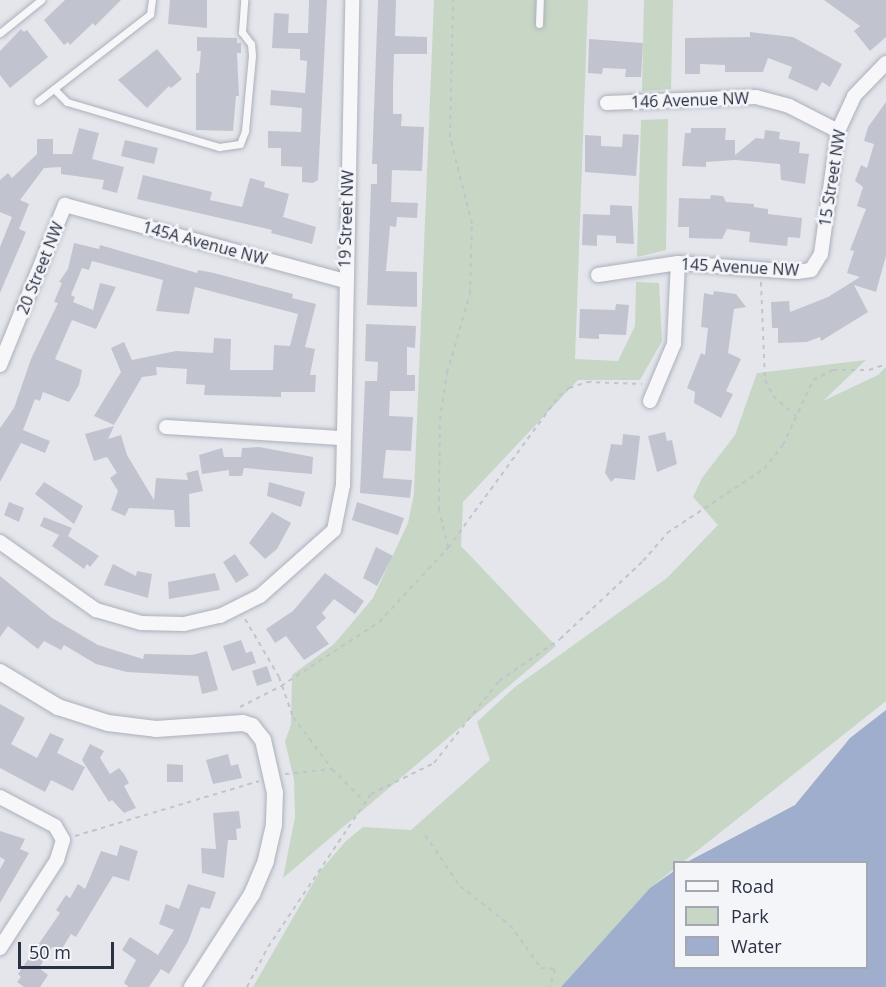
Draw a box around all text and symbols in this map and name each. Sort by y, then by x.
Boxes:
street label: 146 Avenue NW [631,88,749,112]
street label: 15 Street NW [815,128,849,228]
street label: 19 Street NW [335,170,357,268]
street label: 145A Avenue NW [141,217,269,269]
street label: 20 Street NW [13,219,67,317]
street label: 145 Avenue NW [680,254,800,280]
legend [673,861,868,969]
text: Road [731,874,774,898]
text: Park [731,904,769,928]
scale bar [21,930,117,968]
text: Water [731,934,782,958]
text: 50 m [29,940,71,964]

